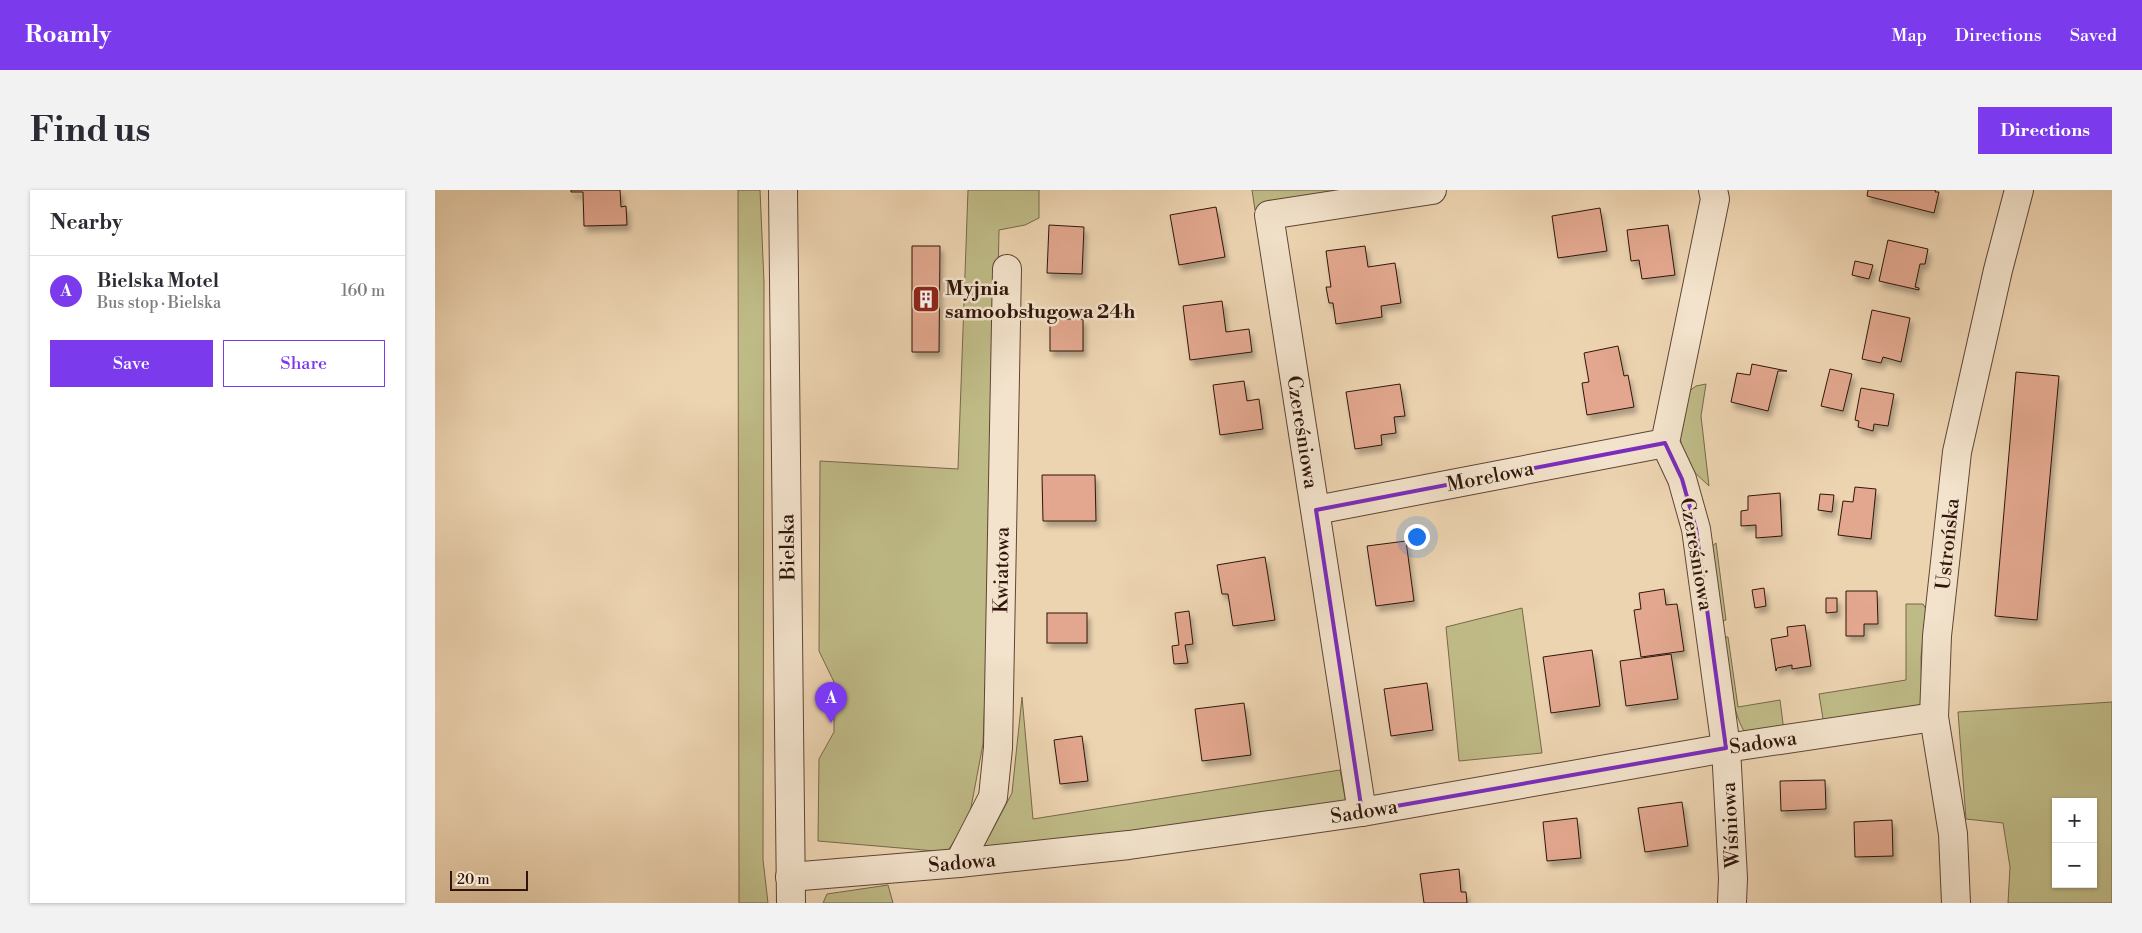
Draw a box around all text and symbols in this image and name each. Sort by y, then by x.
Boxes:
text: Roamly [25,20,111,50]
text: Map [1891,24,1927,47]
text: Directions [1955,24,2042,47]
text: Saved [2070,24,2117,47]
button: Directions [1978,107,2112,154]
text: Find us [30,109,150,152]
text: Nearby [50,210,123,236]
text: Bielska Motel [97,269,219,293]
place label: Myjnia samoobsługowa 24h [945,277,1136,325]
text: A [60,281,72,301]
text: 160 m [341,281,385,301]
building icon: Myjnia samoobsługowa 24h [911,284,941,314]
text: Bus stop · Bielska [97,293,221,313]
button: Save [50,340,213,387]
button: Share [223,340,385,387]
street label: Czereśniowa [1280,374,1323,491]
street label: Morelowa [1445,457,1537,498]
street label: Czereśniowa [1673,496,1718,614]
street label: Ustrońska [1931,496,1966,591]
street label: Bielska [775,513,802,582]
your location [1404,524,1430,550]
street label: Kwiatowa [989,526,1016,613]
pin: A [815,682,847,723]
street label: Sadowa [1728,726,1799,761]
street label: Wiśniowa [1717,780,1746,870]
street label: Sadowa [1329,795,1401,830]
map controls [2052,798,2097,888]
button: + [2052,798,2097,843]
button: − [2052,843,2097,888]
street label: Sadowa [927,848,998,879]
scale bar [450,868,527,891]
text: 20 m [457,871,489,889]

